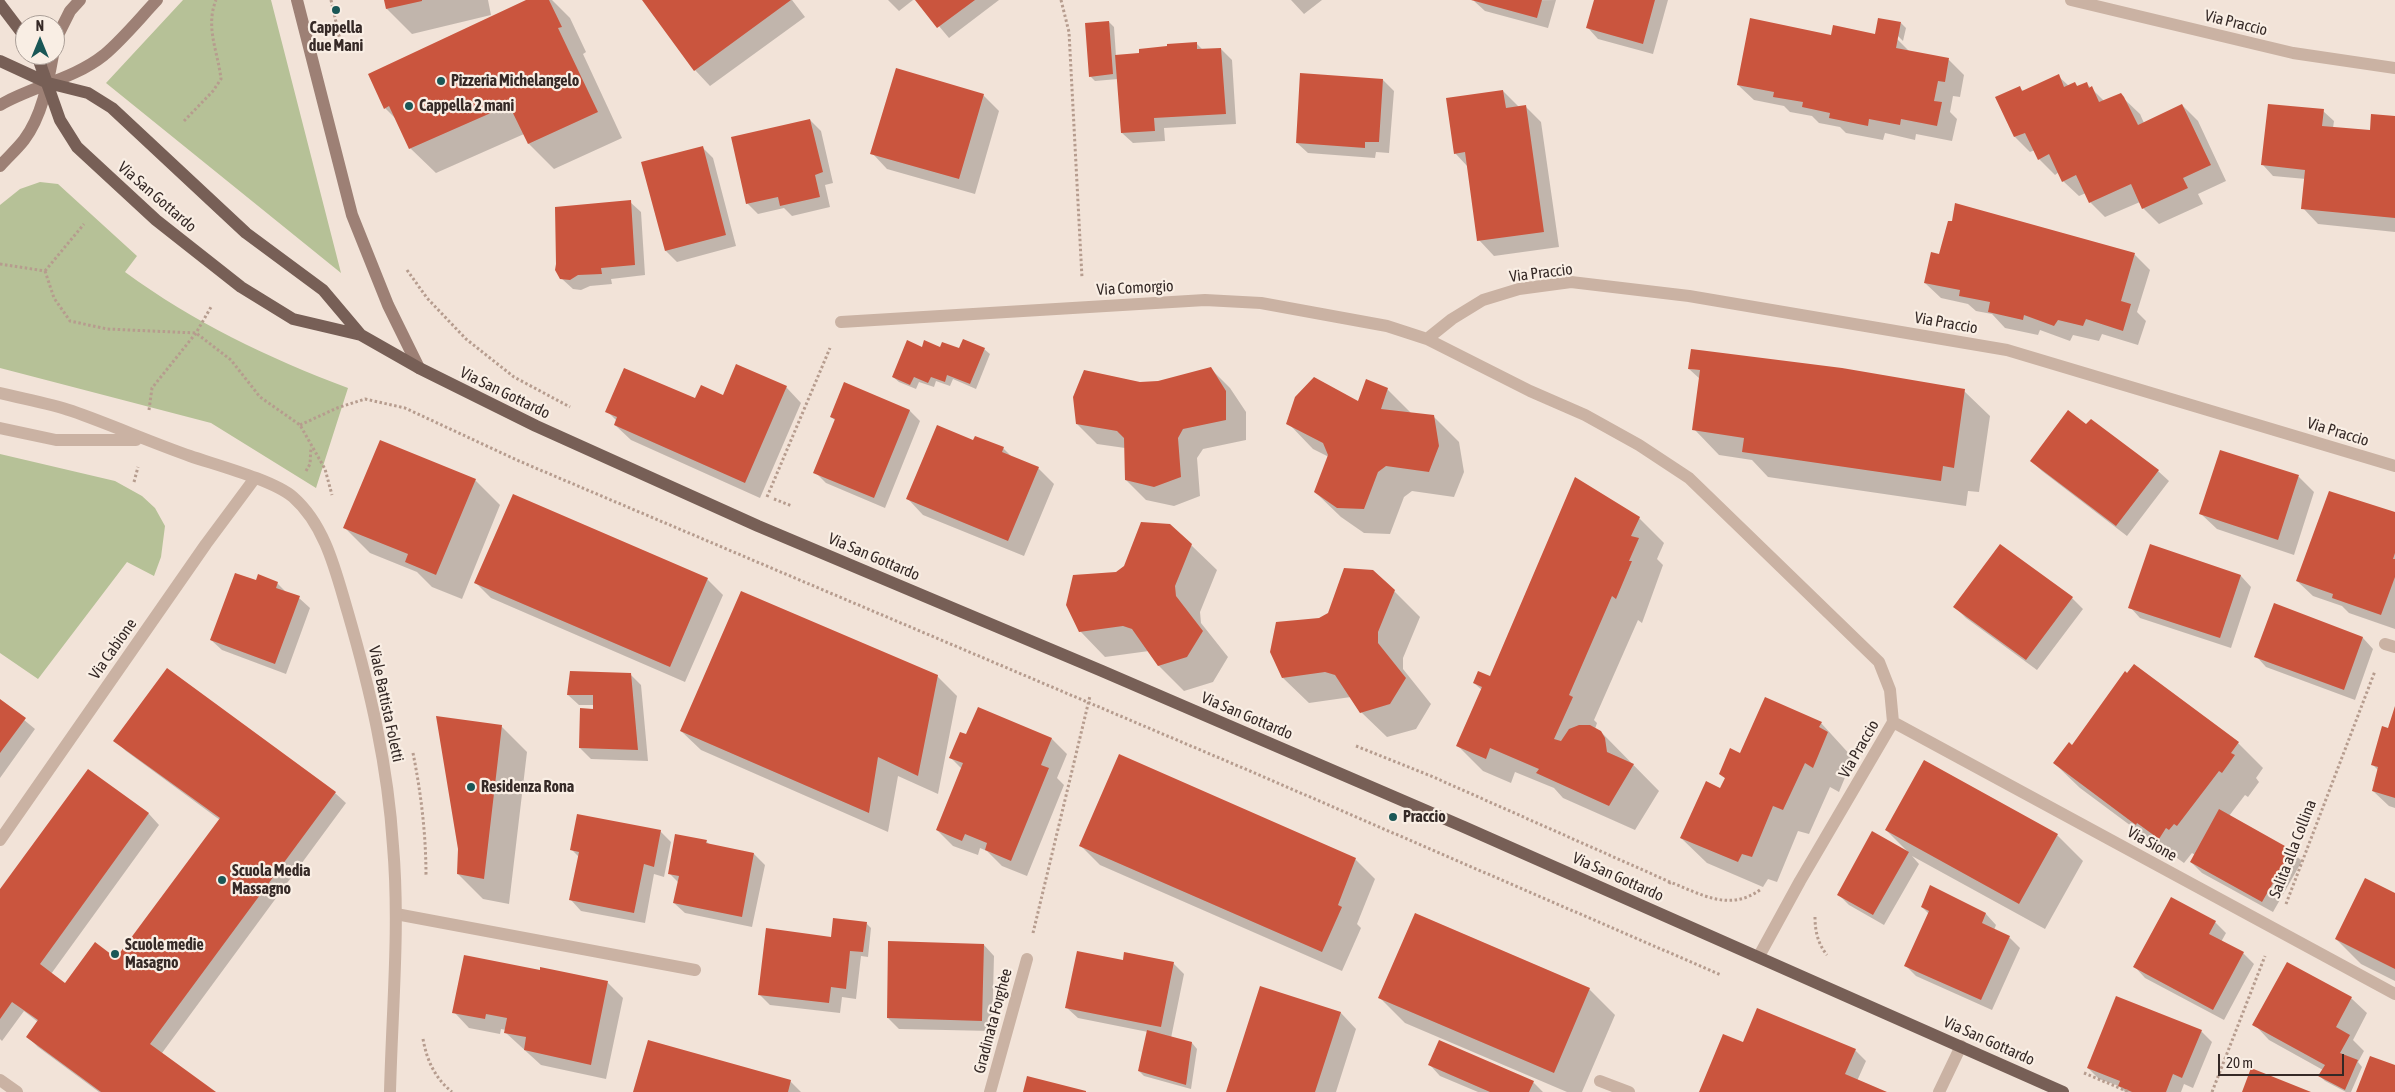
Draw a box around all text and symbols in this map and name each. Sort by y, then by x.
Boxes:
marker: Cappella due Mani [330,4,342,16]
street label: Via Praccio [2203,6,2269,40]
north arrow [15,15,65,65]
text: N [36,18,44,34]
place label: Cappella due Mani [309,18,363,56]
place label: Pizzeria Michelangelo [451,71,579,91]
marker: Pizzeria Michelangelo [435,75,447,87]
place label: Cappella 2 mani [419,96,514,116]
marker: Cappella 2 mani [403,100,415,112]
street label: Via San Gottardo [114,158,200,236]
street label: Via Praccio [1508,260,1574,286]
street label: Via Comorgio [1096,276,1174,300]
street label: Via Praccio [1913,308,1979,338]
street label: Via San Gottardo [457,363,553,423]
street label: Via Praccio [2305,413,2371,451]
street label: Via San Gottardo [825,529,923,585]
street label: Via Cabione [85,615,141,683]
street label: Viale Battista Foletti [364,644,408,764]
street label: Via San Gottardo [1198,688,1296,744]
street label: Via Praccio [1835,717,1883,781]
place label: Residenza Rona [481,777,574,797]
marker: Residenza Rona [465,781,477,793]
street label: Salita alla Collina [2265,797,2321,901]
place label: Praccio [1403,807,1446,827]
marker: Praccio [1387,811,1399,823]
street label: Via Sione [2124,822,2180,866]
street label: Via San Gottardo [1569,848,1667,906]
place label: Scuola Media Massagno [232,861,310,899]
marker: Scuola Media Massagno [216,874,228,886]
place label: Scuole medie Masagno [125,935,204,973]
marker: Scuole medie Masagno [109,948,121,960]
street label: Gradinata Forghèe [970,966,1016,1076]
street label: Via San Gottardo [1940,1012,2038,1070]
scale bar [2220,1044,2346,1076]
text: 20 m [2226,1054,2253,1071]

